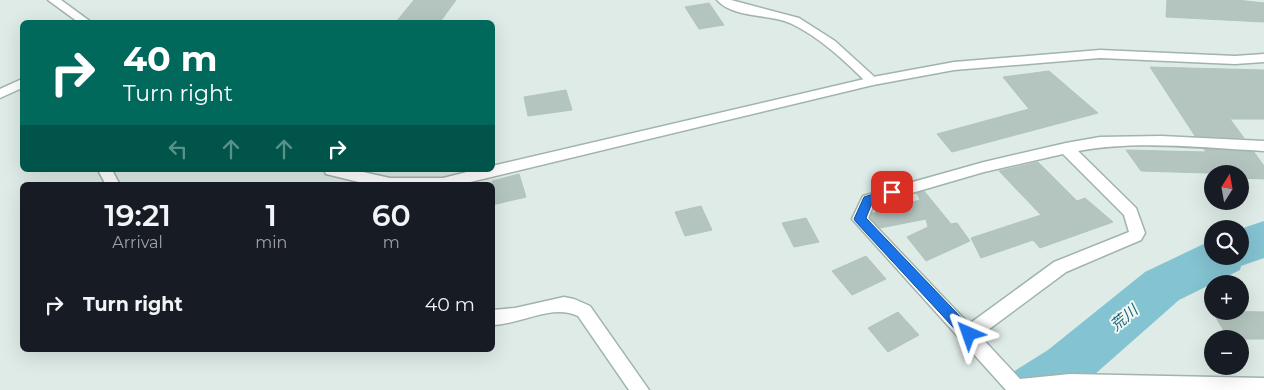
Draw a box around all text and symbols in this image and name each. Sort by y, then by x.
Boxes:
text: 40 m [123,37,218,80]
icon: right [40,40,105,105]
text: Turn right [123,80,233,107]
icon: left [164,135,192,163]
icon: ahead [217,135,245,163]
icon: ahead [270,135,298,163]
icon: right [323,135,351,163]
north arrow [1204,165,1249,210]
map controls [1204,165,1249,375]
pin [871,171,913,213]
icon: arrive [878,178,906,206]
text: 19:21 [104,197,171,234]
text: 1 [266,197,277,234]
text: 60 [372,197,411,234]
button: search [1204,220,1249,265]
text: Arrival [112,233,163,252]
text: min [255,233,287,252]
text: m [383,233,400,252]
button: + [1204,275,1249,320]
icon: right [40,291,68,319]
text: Turn right [83,293,183,316]
text: 40 m [425,293,475,316]
water label: 荒川 [1106,299,1143,335]
position arrow [942,307,994,359]
button: − [1204,330,1249,375]

